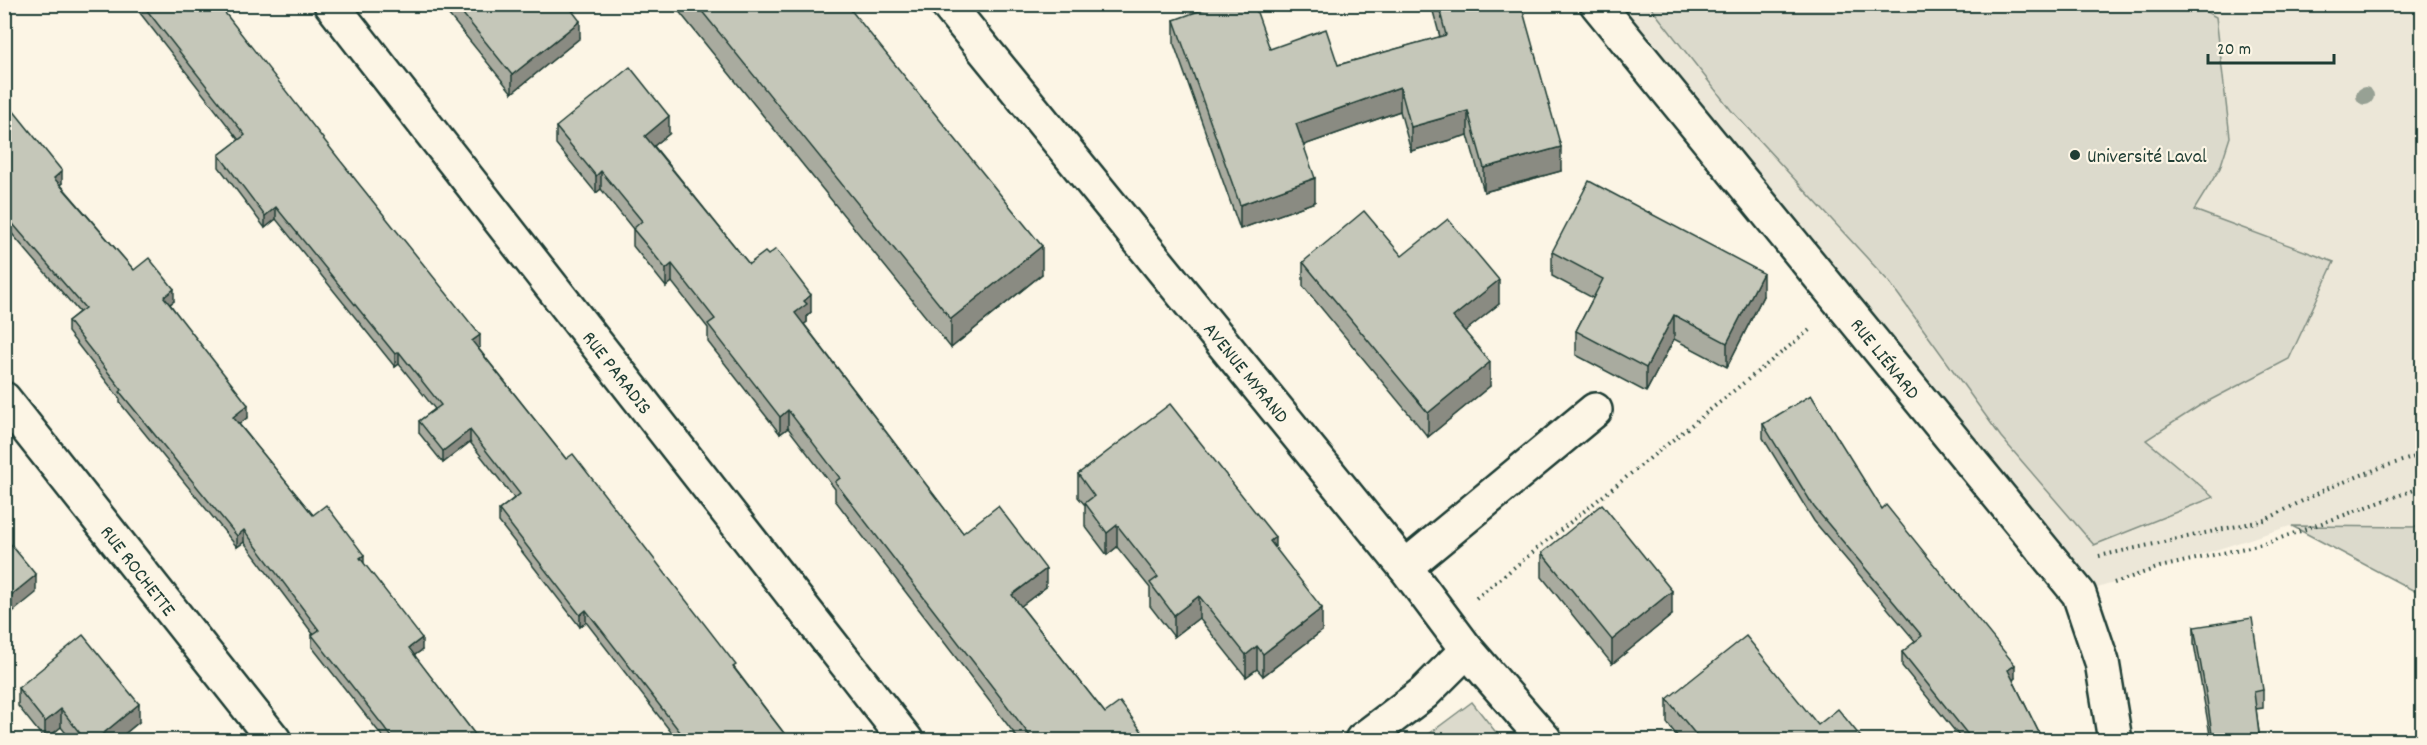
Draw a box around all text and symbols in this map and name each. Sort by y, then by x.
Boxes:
scale bar [2208,27,2334,65]
text: 20 m [2217,38,2251,63]
place label: Université Laval [2087,144,2207,172]
marker: Université Laval [2068,148,2082,162]
street label: RUE LIÉNARD [1842,313,1925,407]
street label: AVENUE MYRAND [1195,317,1294,430]
street label: RUE PARADIS [574,326,657,421]
street label: RUE ROCHETTE [92,520,181,623]

